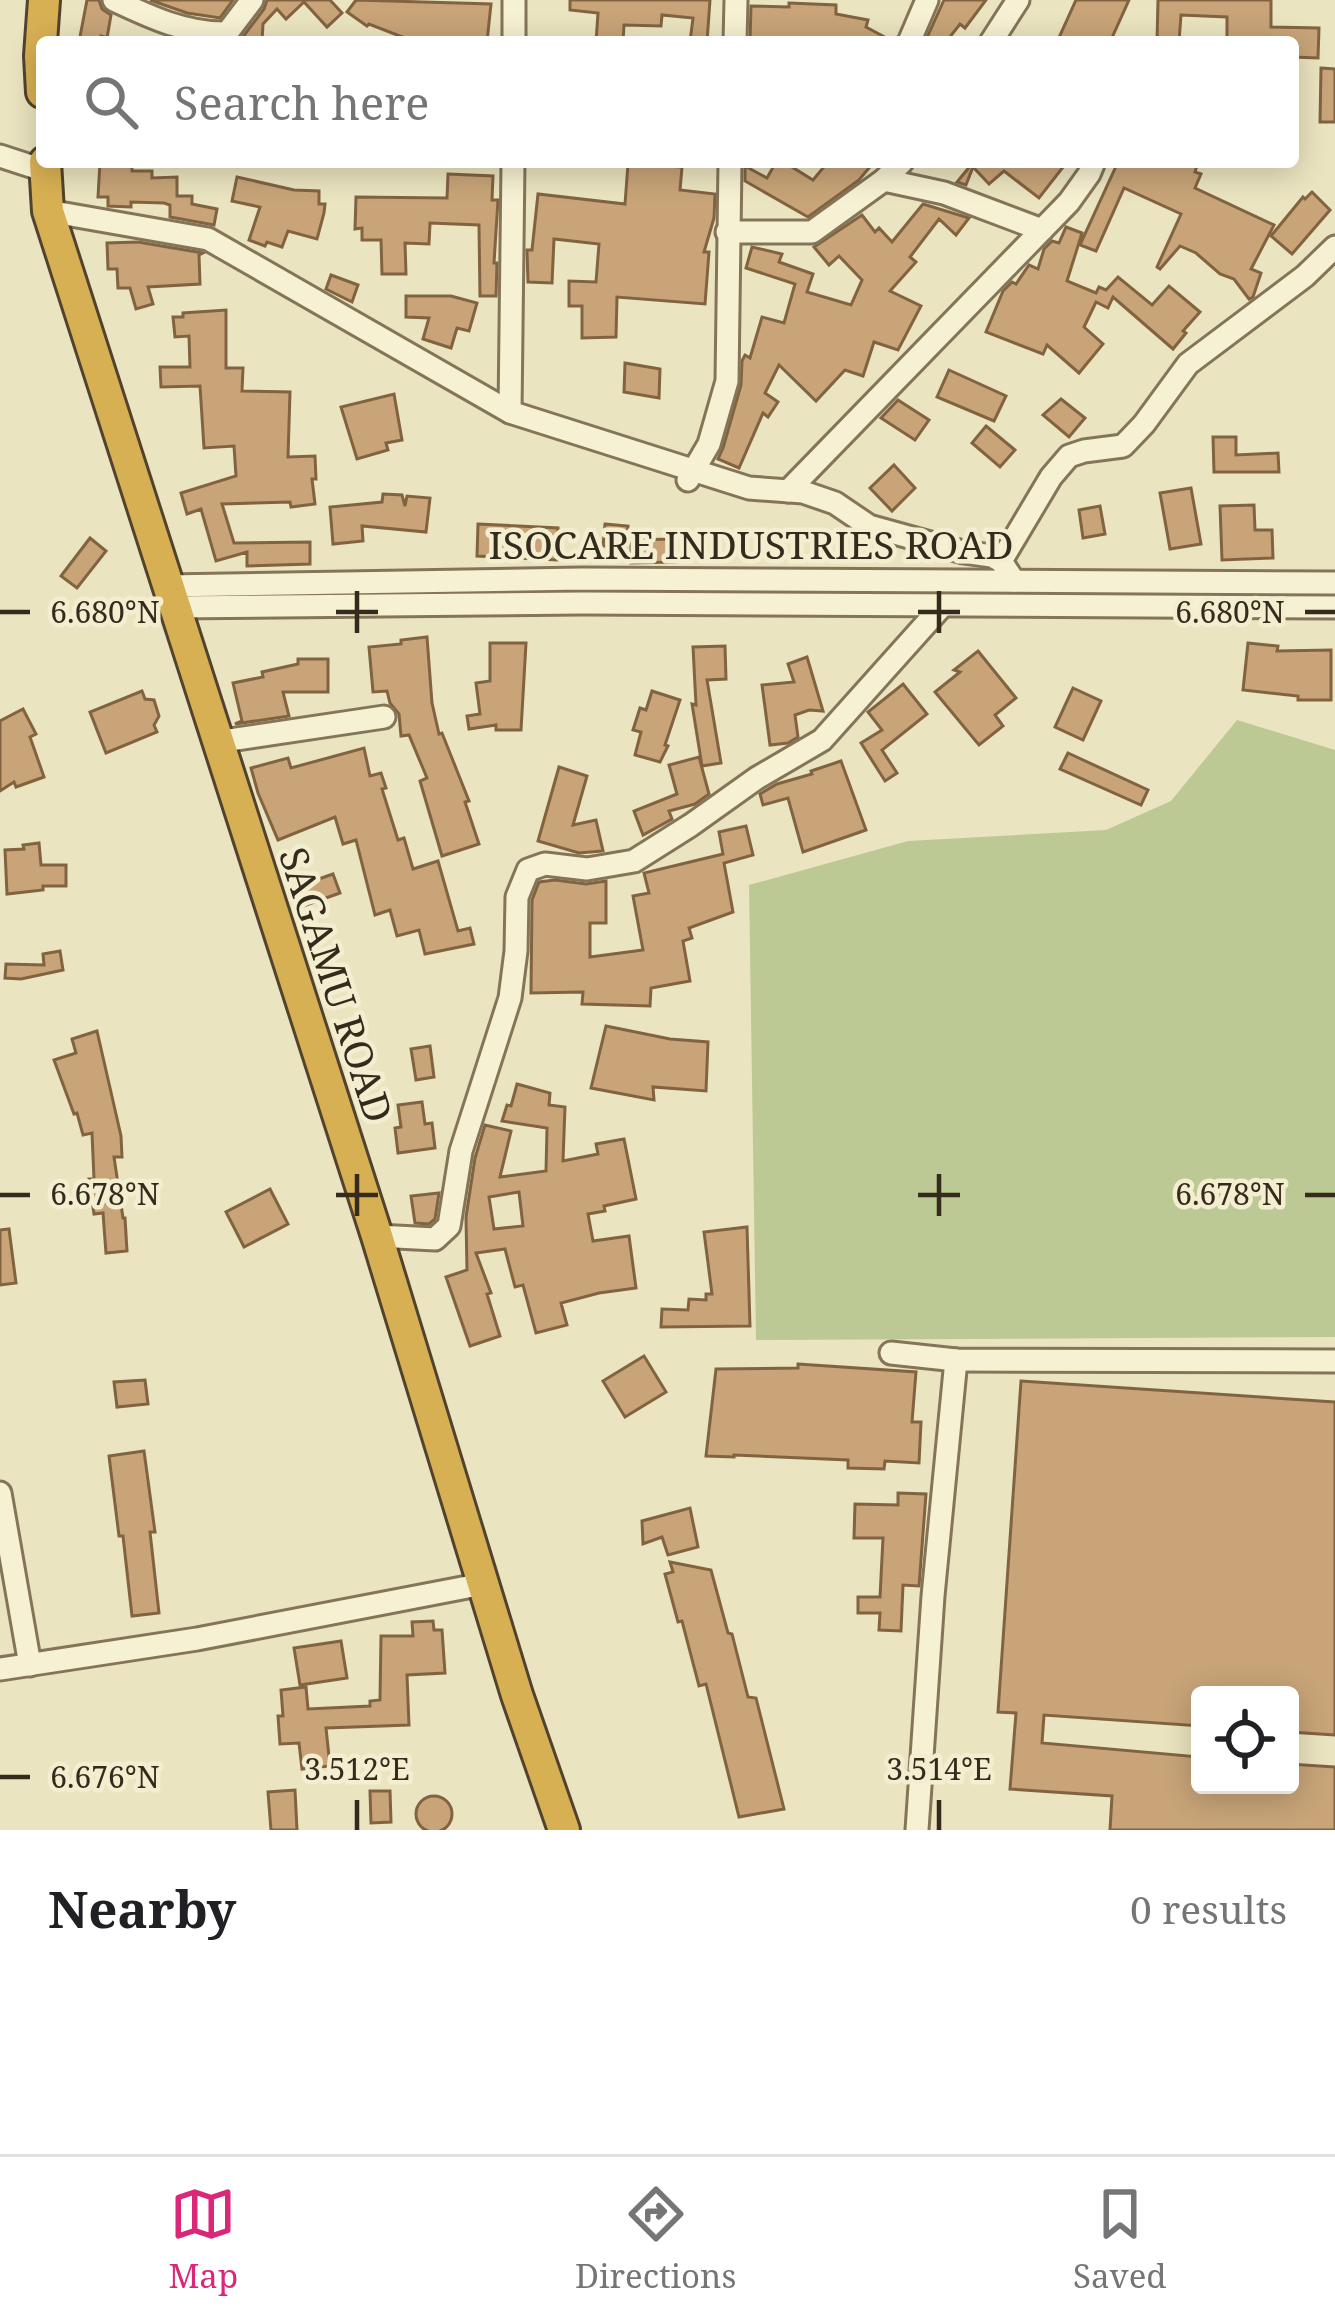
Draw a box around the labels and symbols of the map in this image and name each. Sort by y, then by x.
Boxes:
street label: ISOCARE INDUSTRIES ROAD [488,517,1014,570]
text: 6.680°N [50,591,160,632]
text: 6.680°N [1175,591,1285,632]
street label: SAGAMU ROAD [268,840,407,1129]
text: 6.678°N [50,1173,160,1214]
text: 6.678°N [1175,1173,1285,1214]
text: 3.512°E [304,1748,410,1789]
text: 3.514°E [886,1748,992,1789]
text: 6.676°N [50,1756,160,1797]

